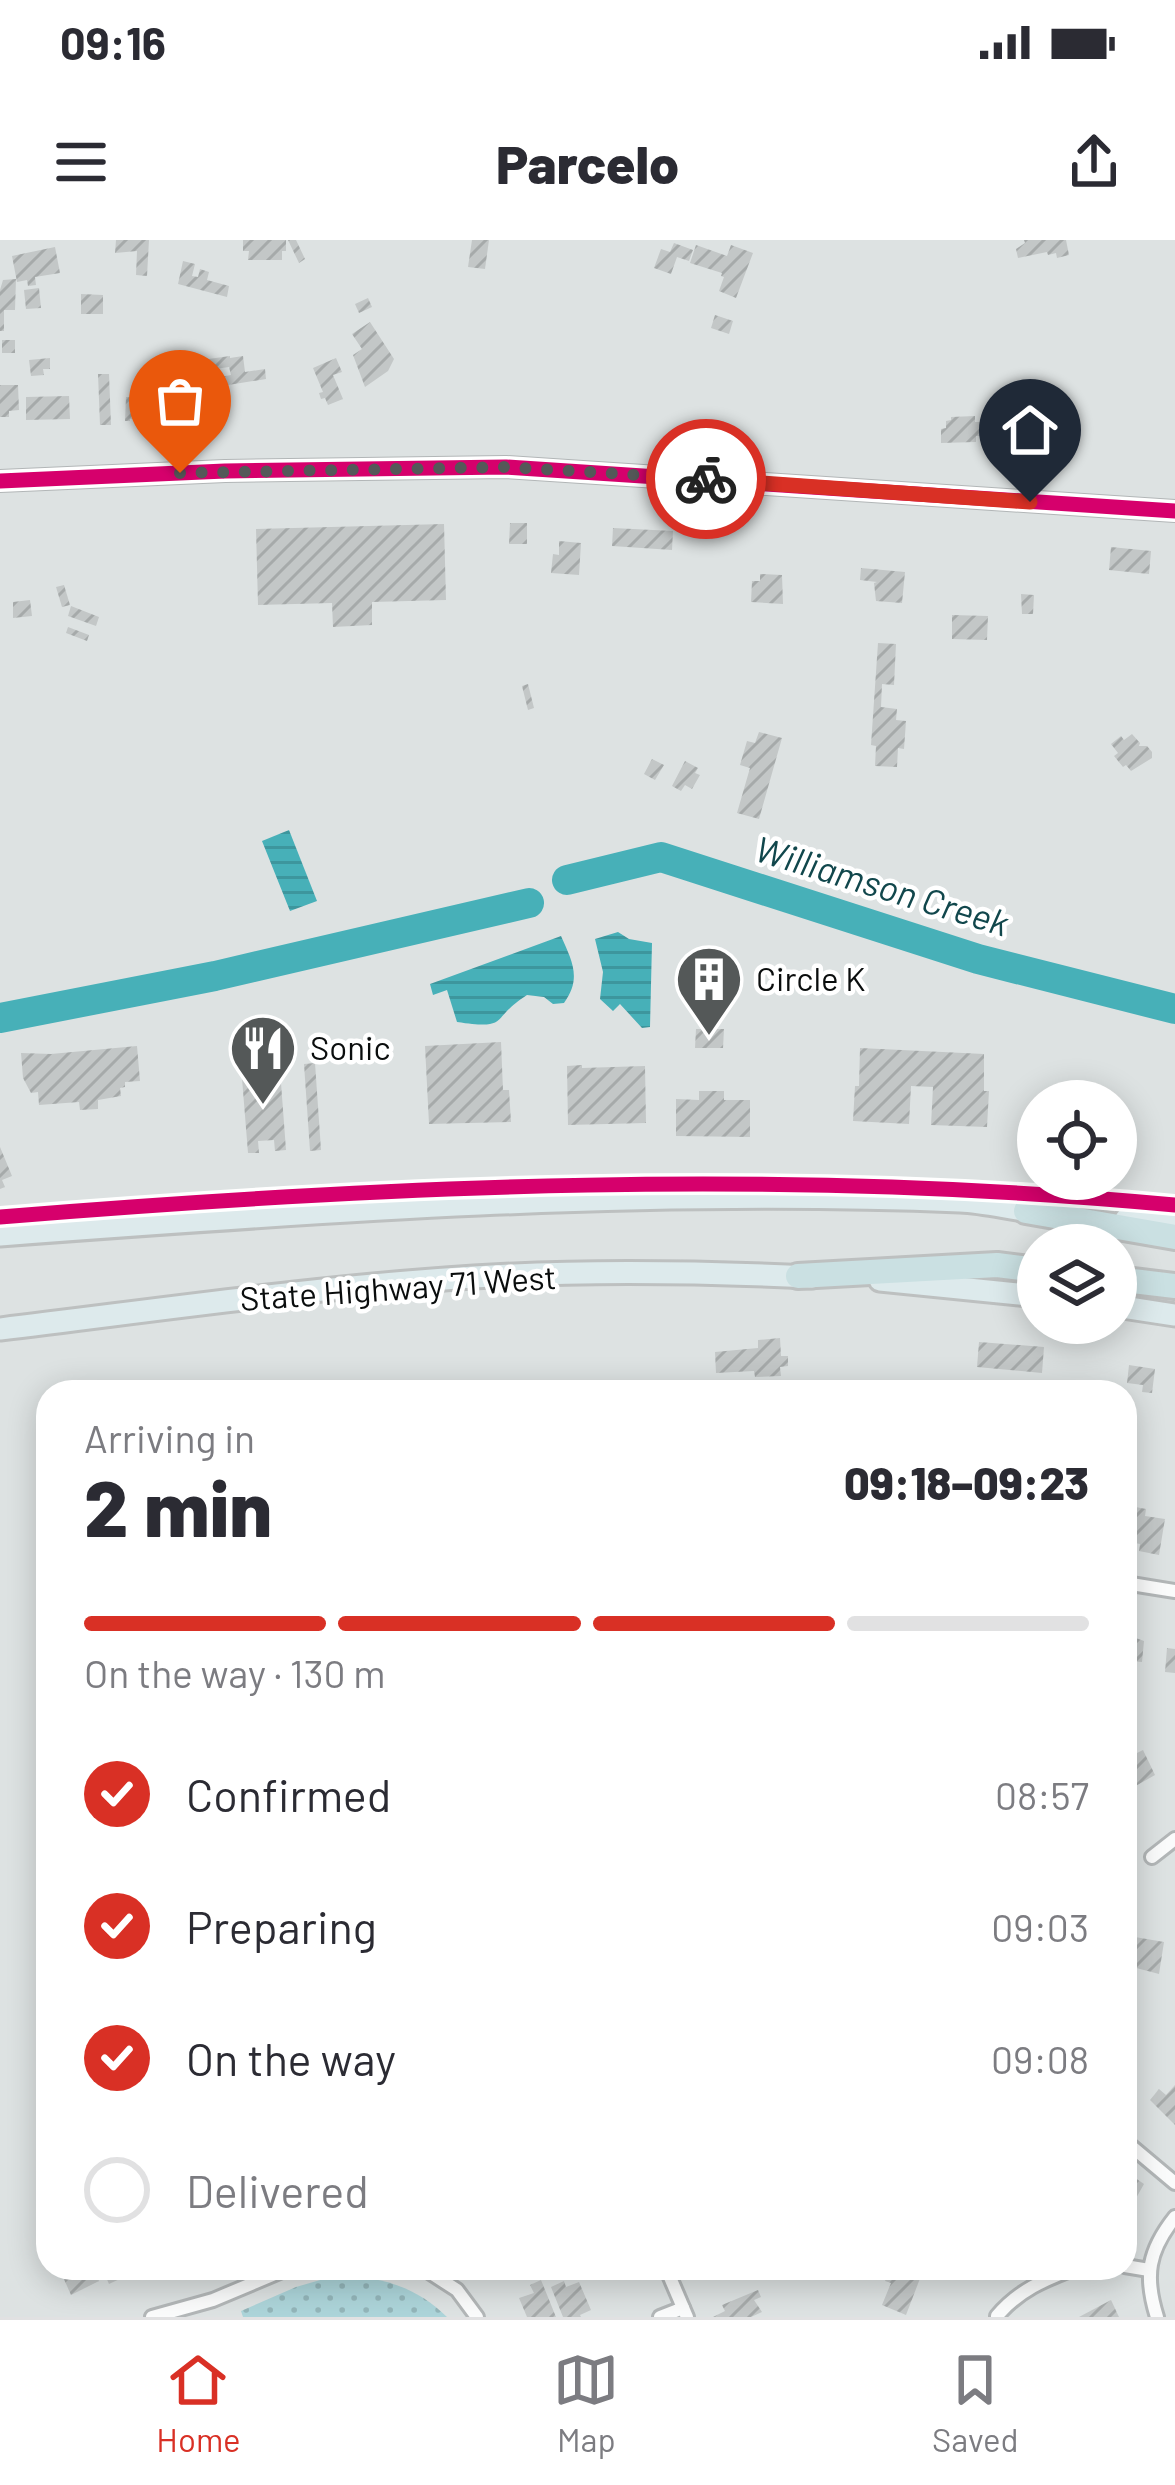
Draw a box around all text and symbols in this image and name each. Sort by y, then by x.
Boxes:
text: 09:16 [60,15,166,69]
icon: menu [48,129,114,195]
icon: share [1061,129,1127,195]
text: Parcelo [496,130,679,195]
pin [129,350,231,473]
icon: bag [147,368,213,434]
pin [979,379,1081,502]
icon: home [997,397,1063,463]
courier [646,419,766,539]
icon: bike [673,446,739,512]
water label: Williamson Creek [751,826,1015,944]
building icon: Circle K [674,944,744,1038]
place label: Circle K [756,958,865,998]
restaurant icon: Sonic [228,1013,298,1107]
place label: Sonic [310,1027,391,1067]
map controls [1017,1080,1137,1344]
button: locate [1017,1080,1137,1200]
button: layers [1017,1224,1137,1344]
street label: State Highway 71 West [238,1256,558,1318]
text: Arriving in [84,1414,255,1461]
text: 09:18–09:23 [844,1455,1089,1509]
text: 2 min [84,1459,272,1553]
text: On the way · 130 m [84,1649,386,1696]
icon: check [84,1761,150,1827]
text: Confirmed [186,1767,391,1821]
text: 08:57 [995,1771,1089,1818]
icon: check [84,1893,150,1959]
text: Preparing [186,1899,377,1953]
text: 09:03 [991,1903,1089,1950]
icon: check [84,2025,150,2091]
text: On the way [186,2031,396,2085]
text: 09:08 [991,2035,1089,2082]
text: Delivered [186,2163,369,2217]
tab: Home [156,2347,241,2459]
tab: Map [553,2347,619,2459]
tab: Saved [932,2347,1019,2459]

